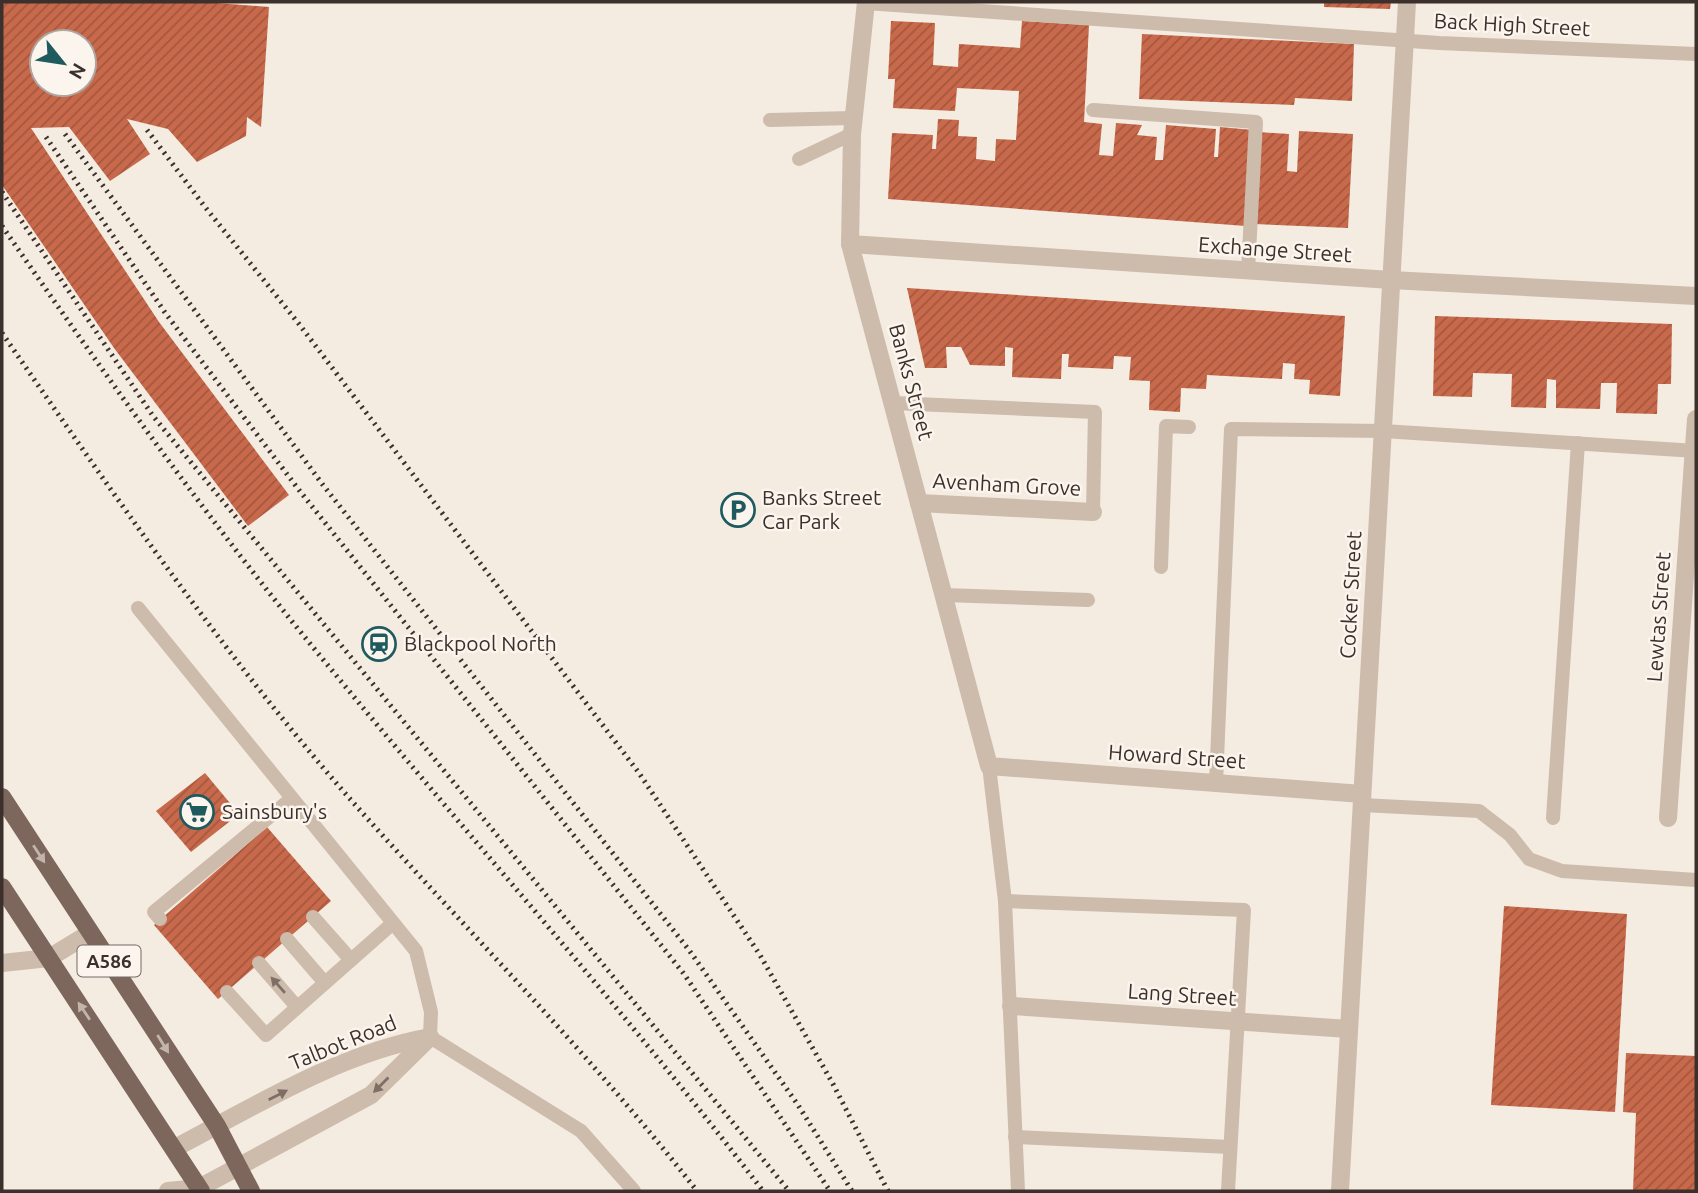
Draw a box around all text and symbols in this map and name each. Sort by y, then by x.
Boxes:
street label: Back High Street [1433,8,1591,40]
north arrow [28,28,98,98]
text: N [65,60,91,83]
street label: Exchange Street [1197,232,1353,266]
street label: Banks Street [885,321,939,442]
street label: Avenham Grove [932,468,1082,500]
place label: Banks Street Car Park [762,485,881,533]
parking icon: Banks Street Car Park [719,491,757,529]
street label: Cocker Street [1335,530,1365,660]
street label: Lewtas Street [1641,551,1675,683]
station icon: Blackpool North [360,625,398,663]
place label: Blackpool North [404,631,557,655]
street label: Howard Street [1108,739,1247,773]
supermarket icon: Sainsbury's [178,793,216,831]
place label: Sainsbury's [222,799,327,823]
one-way arrow [32,844,45,863]
road number: A586 [78,945,140,976]
one-way arrow [270,976,286,994]
street label: Lang Street [1127,978,1237,1010]
one-way arrow [77,1001,90,1020]
street label: Talbot Road [286,1010,400,1074]
one-way arrow [156,1035,169,1054]
one-way arrow [373,1076,390,1093]
one-way arrow [268,1090,288,1101]

